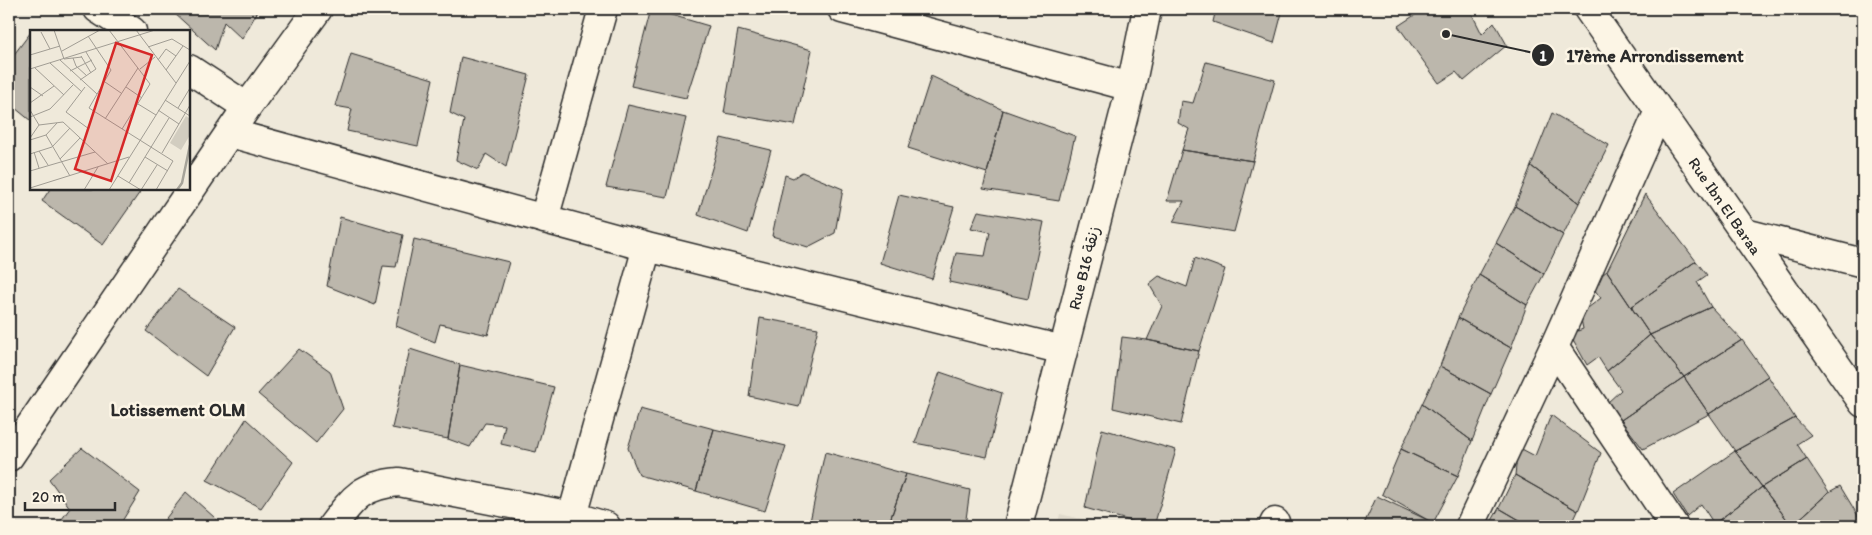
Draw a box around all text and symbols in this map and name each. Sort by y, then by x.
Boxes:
inset map [30,30,190,190]
callout: 17ème Arrondissement [1531,39,1753,72]
text: 17ème Arrondissement [1566,45,1744,67]
text: 1 [1540,47,1547,65]
street label: Rue Ibn El Baraa [1685,153,1766,259]
street label: Rue B16 زنقة [1064,224,1104,312]
district label: Lotissement OLM [110,399,246,421]
scale bar [25,480,115,512]
text: 20 m [32,488,66,506]

